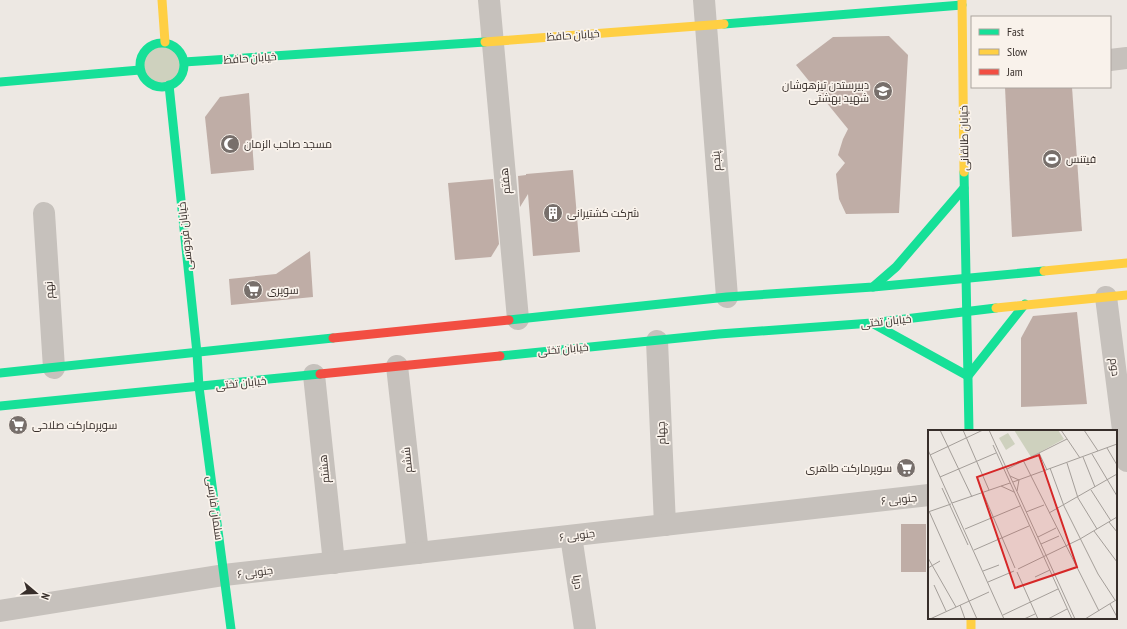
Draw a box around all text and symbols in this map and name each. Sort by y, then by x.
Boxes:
legend [971,16,1111,88]
text: Fast [1007,24,1025,39]
street label: خیابان حافظ [546,26,600,44]
text: Slow [1007,44,1028,59]
street label: خیابان حافظ [223,49,277,67]
text: Jam [1006,64,1023,79]
place label: دبیرستدن تیزهوشان شهید بهشتی [782,78,869,105]
school or university icon: دبیرستدن تیزهوشان شهید بهشتی [872,80,894,102]
street label: خیابان طالقانی [956,105,972,171]
mosque icon: مسجد صاحب الزمان [219,133,241,155]
place label: مسجد صاحب الزمان [244,137,332,151]
sports icon: فیتنس [1041,148,1063,170]
street label: پنجم [708,150,725,172]
place label: فیتنس [1066,152,1096,166]
street label: هفتم [497,167,514,195]
street label: خیابان فردوسی [174,201,196,271]
building icon: شرکت کشتیرانی [542,202,564,224]
place label: شرکت کشتیرانی [567,206,639,220]
supermarket icon: سوپری [242,279,264,301]
street label: نهم [41,281,58,299]
place label: سوپری [267,283,299,297]
street label: خیابان تختی [860,311,912,331]
street label: خیابان تختی [537,340,589,358]
street label: دوم [1106,357,1123,377]
street label: خیابان تختی [215,373,267,393]
supermarket icon: سوپرمارکت صلاحی [7,414,29,436]
place label: سوپرمارکت صلاحی [32,418,117,432]
street label: چهام [654,421,669,445]
inset map [928,430,1117,619]
street label: ششم [399,446,416,474]
street label: هشتم [316,454,333,484]
supermarket icon: سوپرمارکت طاهری [895,457,917,479]
place label: سوپرمارکت طاهری [806,461,892,475]
street label: سلمان فارسی [204,475,226,541]
street label: ۶ جنوبی [880,490,918,508]
street label: ۶ جنوبی [558,526,596,544]
street label: ۶ جنوبی [236,563,274,581]
north arrow [16,573,56,613]
street label: دریا [570,574,586,590]
text: N [38,591,53,601]

